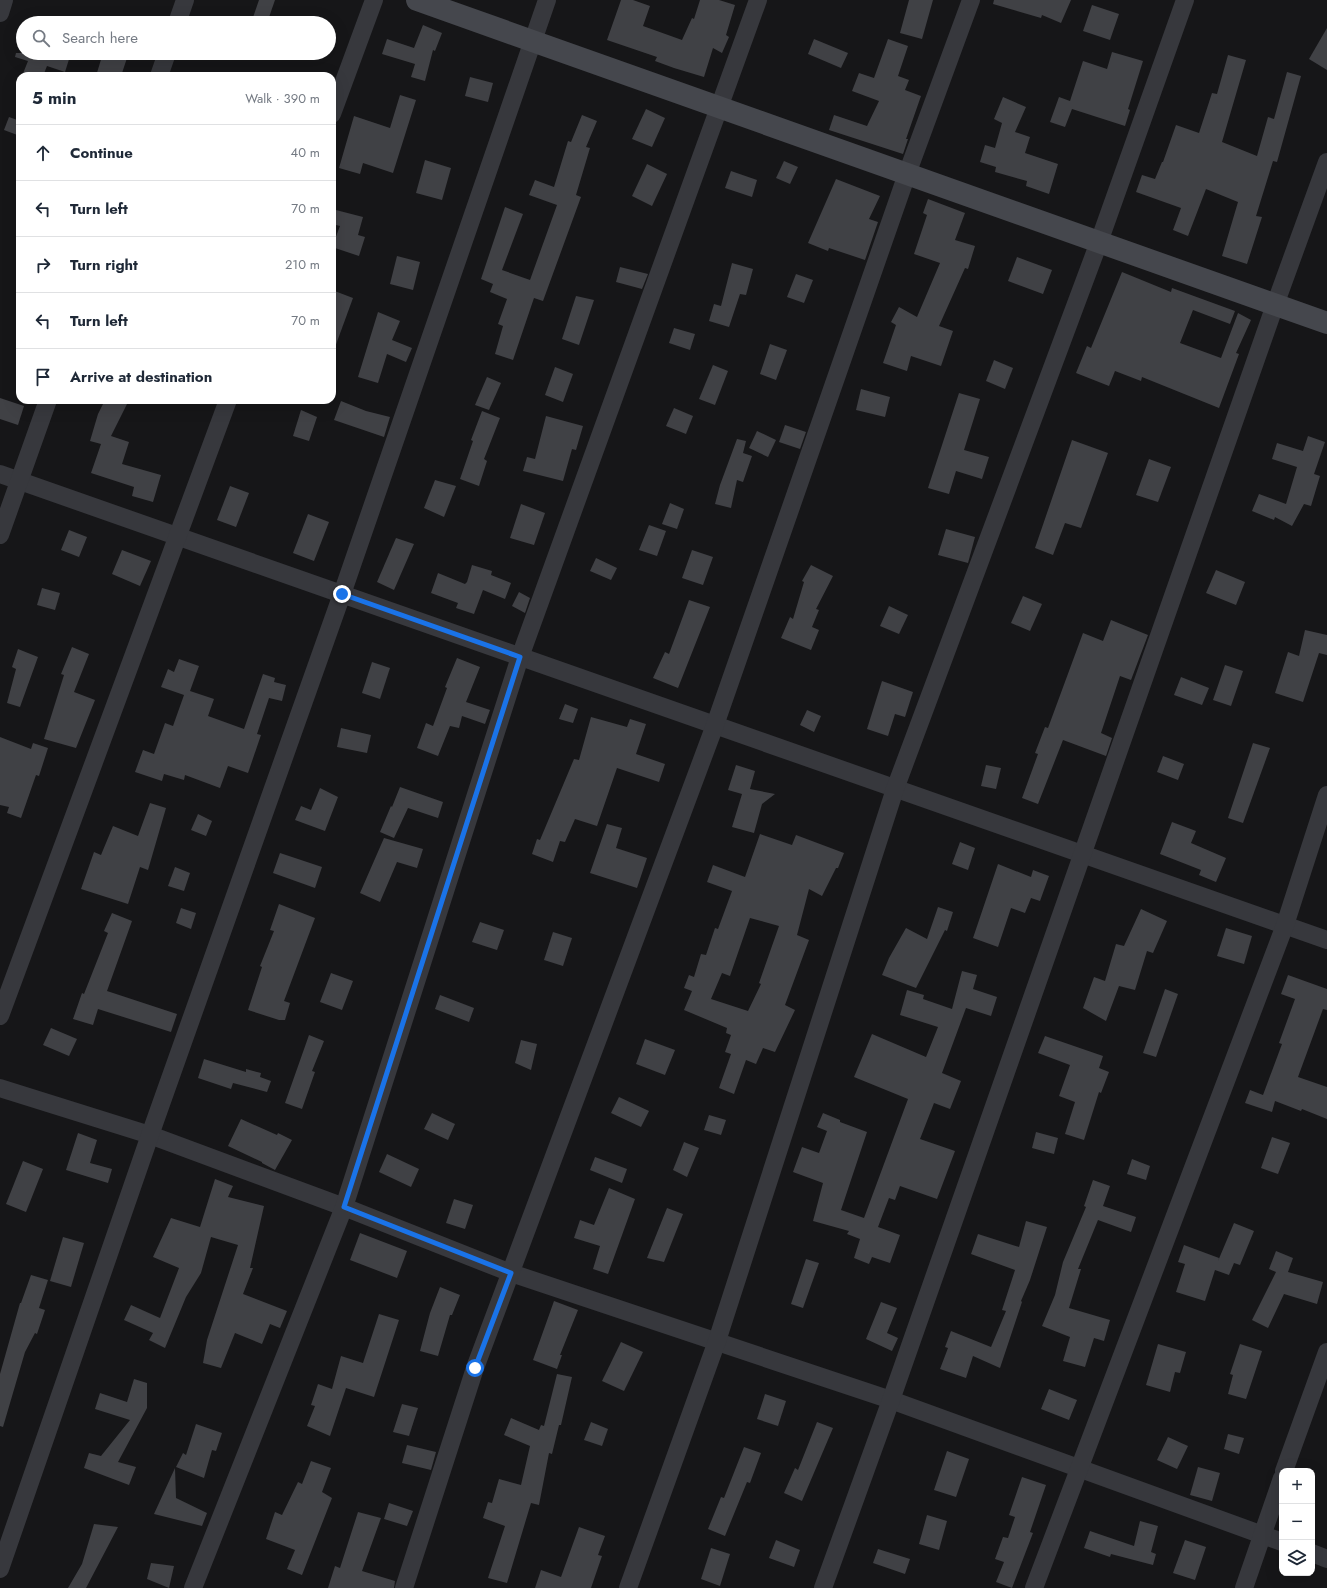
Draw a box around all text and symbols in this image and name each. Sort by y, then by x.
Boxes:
search box [16,16,336,60]
icon: search [30,27,52,49]
text: Search here [62,27,138,49]
text: 5 min [32,86,76,110]
text: Walk · 390 m [245,89,320,108]
icon: ahead [32,142,54,164]
text: Continue [70,142,133,164]
text: 40 m [291,143,320,162]
icon: left [32,198,54,220]
text: Turn left [70,198,128,220]
text: 70 m [291,199,320,218]
icon: right [32,254,54,276]
text: Turn right [70,254,138,276]
text: 210 m [285,255,320,274]
icon: left [32,310,54,332]
text: Turn left [70,310,128,332]
text: 70 m [291,311,320,330]
icon: arrive [32,366,54,388]
text: Arrive at destination [70,366,212,388]
route end [333,585,351,603]
route start [466,1359,484,1377]
map controls [1279,1468,1315,1576]
button: + [1279,1468,1315,1504]
button: − [1279,1504,1315,1540]
button: layers [1279,1540,1315,1576]

